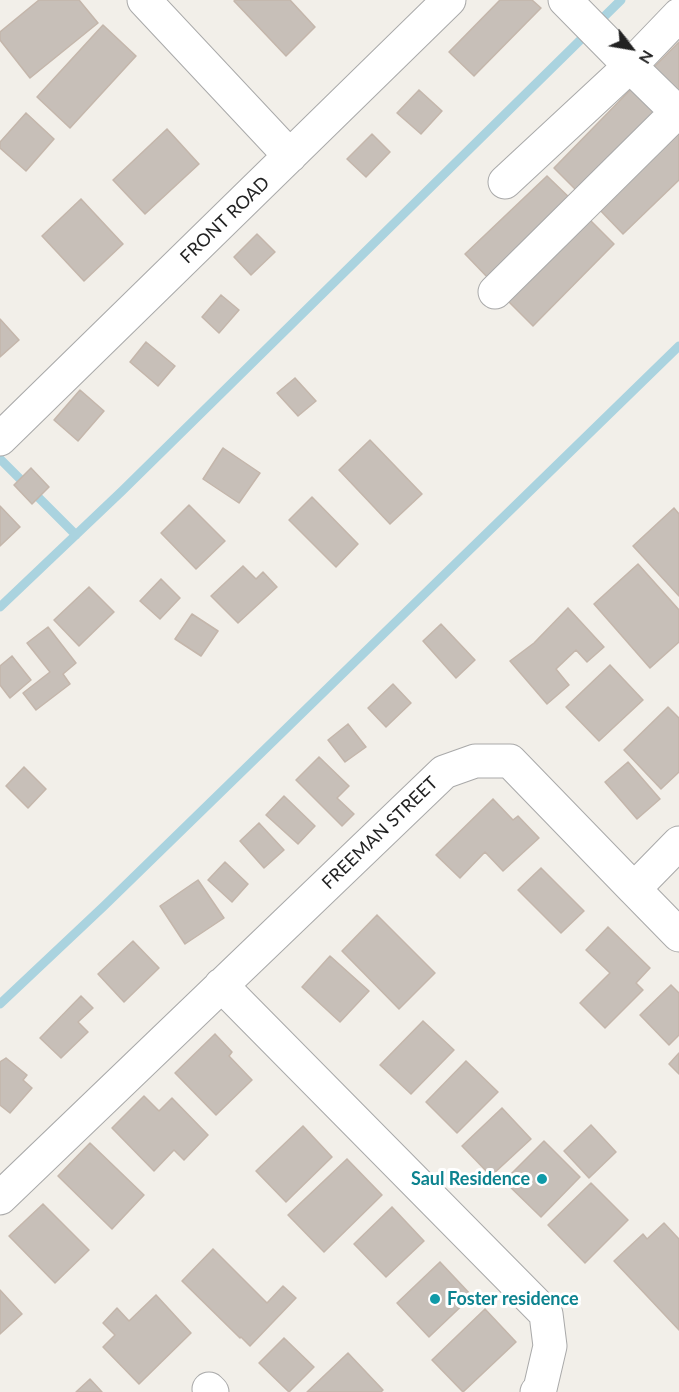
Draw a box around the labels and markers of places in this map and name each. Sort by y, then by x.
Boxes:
place label: Saul Residence [411,1168,530,1190]
marker: Saul Residence [535,1172,549,1186]
place label: Foster residence [447,1288,579,1310]
marker: Foster residence [428,1292,442,1306]

